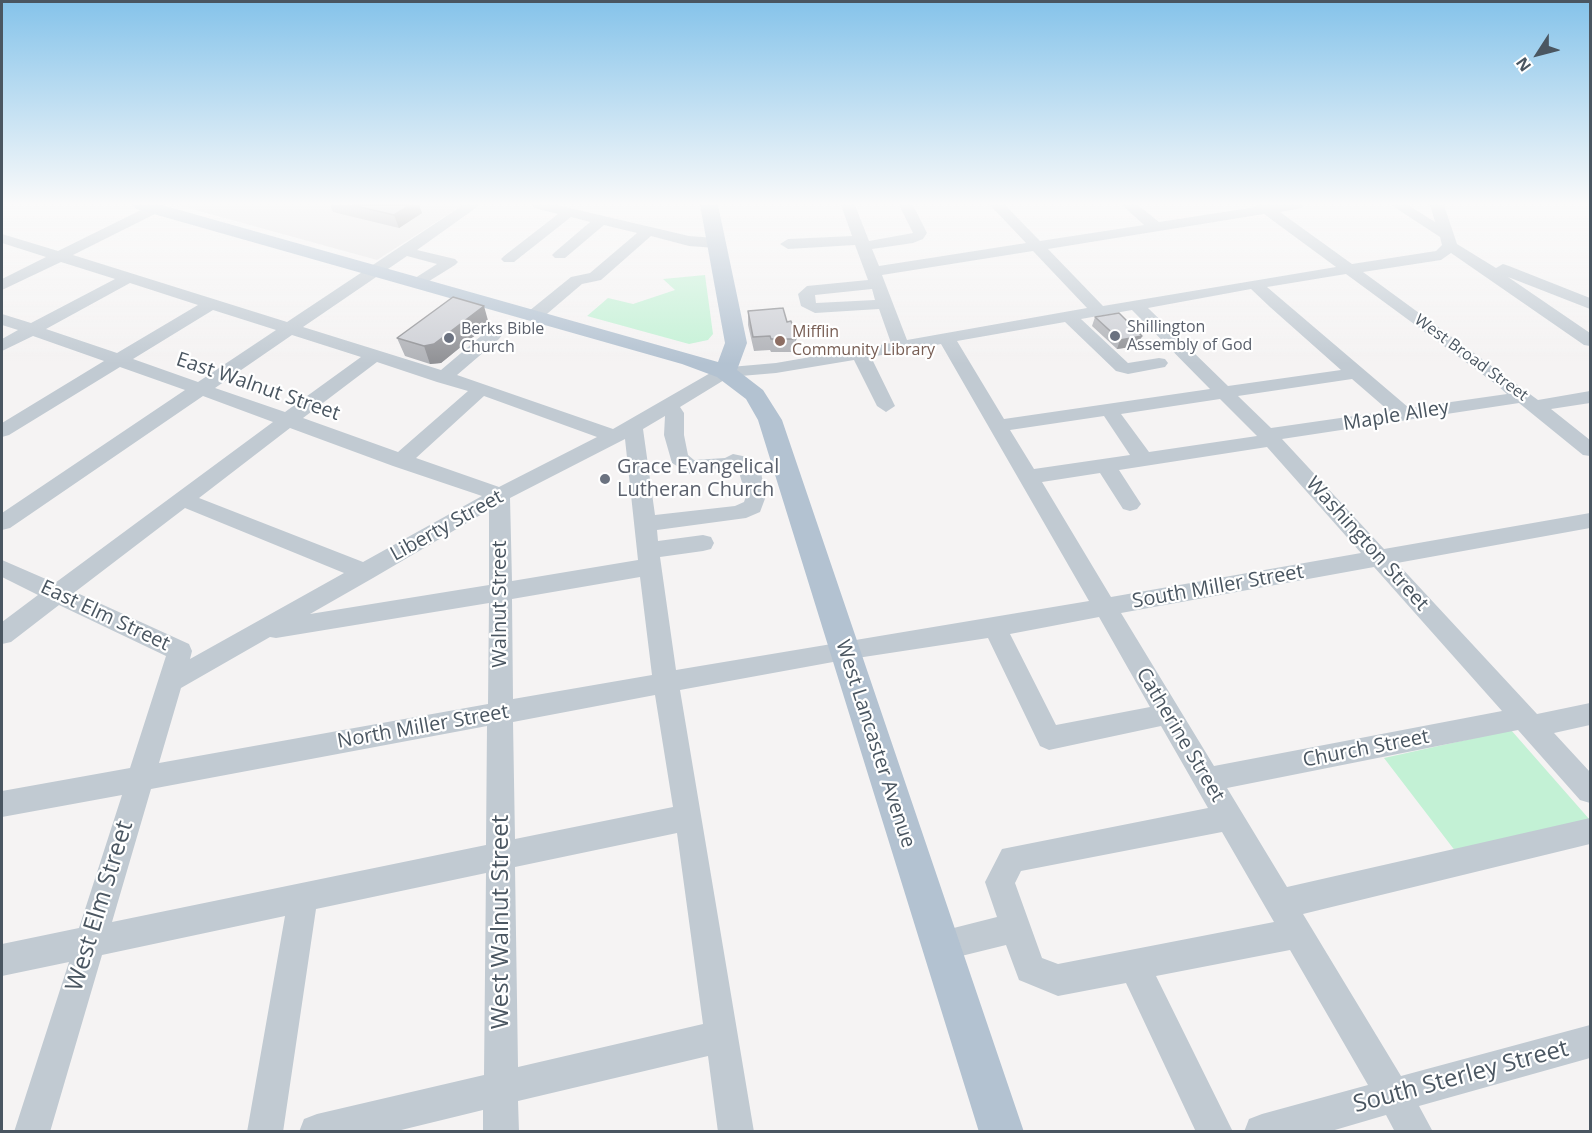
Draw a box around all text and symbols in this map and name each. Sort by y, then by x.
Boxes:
north arrow [1508,24,1568,84]
text: N [1511,53,1536,76]
street label: West Broad Street [1411,310,1531,406]
place label: Shillington Assembly of God [1127,317,1252,355]
place label: Berks Bible Church [461,319,544,357]
place label: Mifflin Community Library [792,322,935,360]
marker: Shillington Assembly of God [1108,329,1122,343]
marker: Berks Bible Church [442,331,456,345]
marker: Mifflin Community Library [773,334,787,348]
street label: East Walnut Street [173,348,343,426]
street label: Maple Alley [1341,396,1451,436]
place label: Grace Evangelical Lutheran Church [617,455,779,502]
marker: Grace Evangelical Lutheran Church [598,472,612,486]
street label: Washington Street [1301,472,1433,616]
street label: Liberty Street [386,485,508,567]
street label: Walnut Street [488,540,512,668]
street label: South Miller Street [1131,560,1305,614]
street label: East Elm Street [37,576,173,656]
street label: West Lancaster Avenue [830,637,920,851]
street label: Catherine Street [1131,664,1229,806]
street label: North Miller Street [336,700,510,754]
street label: Church Street [1301,725,1431,773]
street label: West Walnut Street [487,815,515,1029]
street label: West Elm Street [60,817,140,995]
street label: South Sterley Street [1350,1034,1572,1120]

